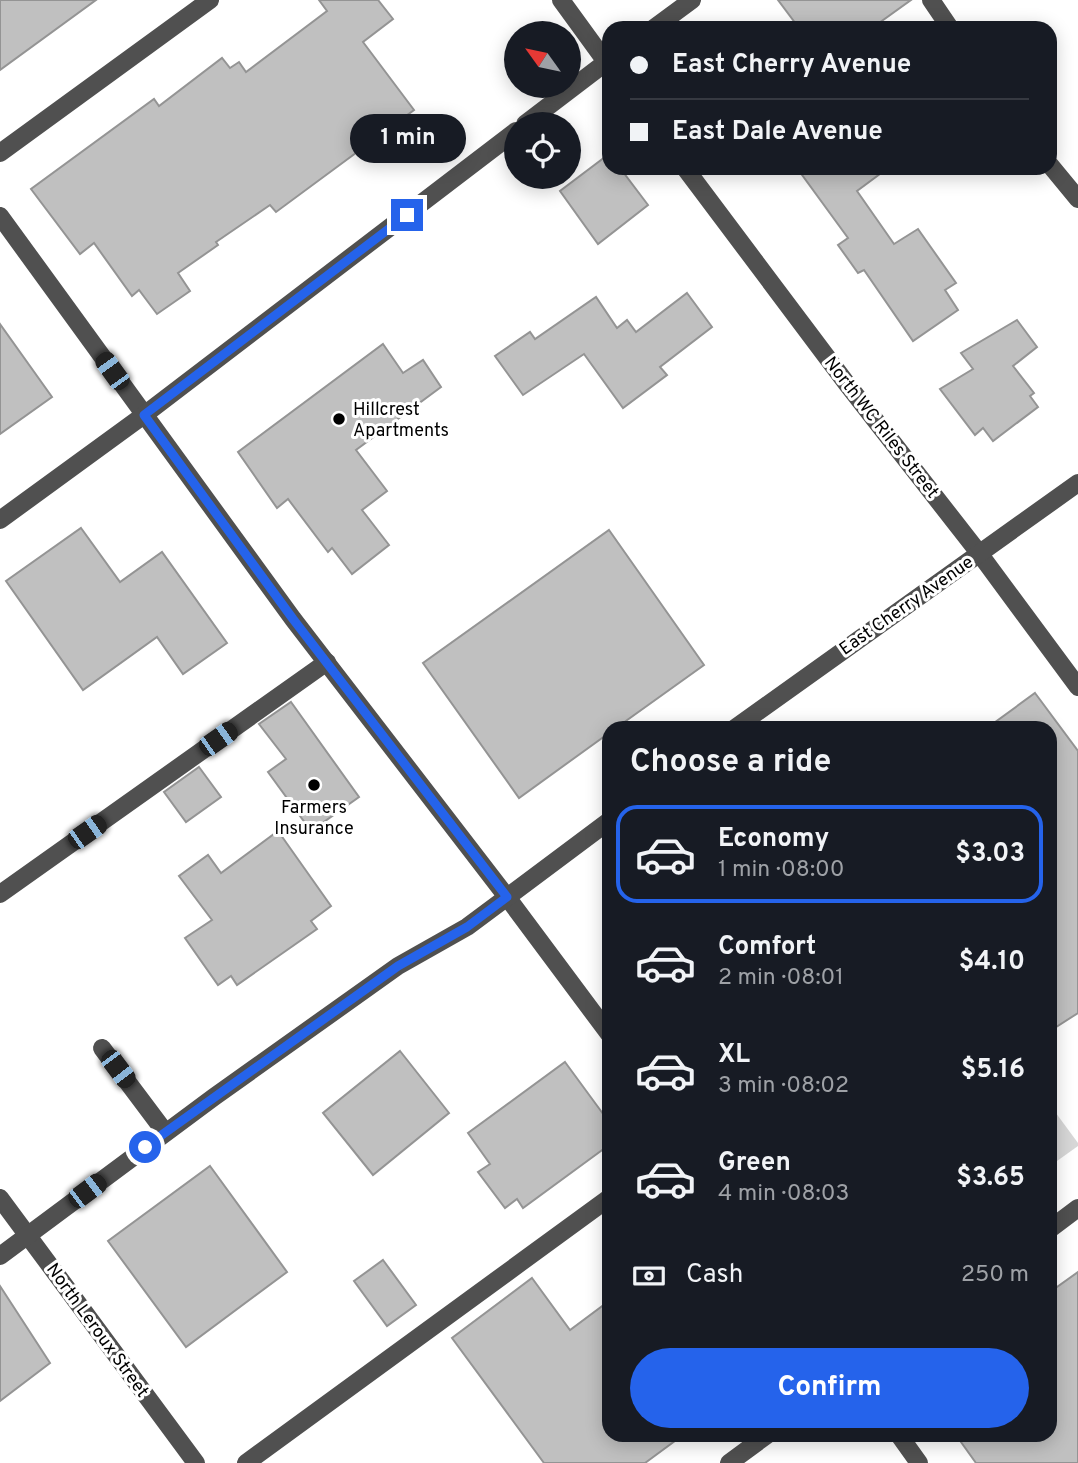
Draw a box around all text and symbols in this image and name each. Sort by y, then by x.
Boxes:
north arrow [504,21,581,98]
map controls [504,21,581,189]
text: East Cherry Avenue [672,49,911,82]
button: locate [504,112,581,189]
callout: 1 min [349,114,465,162]
text: East Dale Avenue [672,116,883,149]
text: 1 min [380,124,436,153]
route end [391,199,423,231]
car [92,348,133,394]
street label: North WC Riles Street [818,352,943,504]
place label: Hillcrest Apartments [353,399,449,443]
marker: Hillcrest Apartments [331,411,347,427]
street label: East Cherry Avenue [835,551,978,661]
car [195,718,242,760]
text: Choose a ride [630,743,831,783]
marker: Farmers Insurance [306,777,322,793]
place label: Farmers Insurance [274,797,354,841]
car [64,811,111,853]
icon: car [634,823,697,886]
text: Economy [718,823,829,856]
text: $3.03 [955,838,1025,871]
text: 1 min · 08:00 [718,856,844,885]
icon: car [634,931,697,994]
text: Comfort [718,931,816,964]
text: $4.10 [959,946,1025,979]
text: 2 min · 08:01 [718,964,844,993]
icon: car [634,1039,697,1102]
text: XL [718,1039,750,1072]
car [97,1046,140,1092]
text: $5.16 [961,1054,1025,1087]
text: 3 min · 08:02 [718,1072,849,1101]
route start [129,1131,161,1163]
icon: car [634,1147,697,1210]
text: Green [718,1147,791,1180]
text: $3.65 [956,1162,1025,1195]
car [64,1170,111,1212]
text: 4 min · 08:03 [718,1180,849,1209]
icon: cash [630,1257,668,1295]
street label: North Leroux Street [40,1259,153,1403]
text: Cash [686,1259,743,1292]
text: 250 m [961,1261,1029,1290]
button: Confirm [630,1348,1029,1428]

